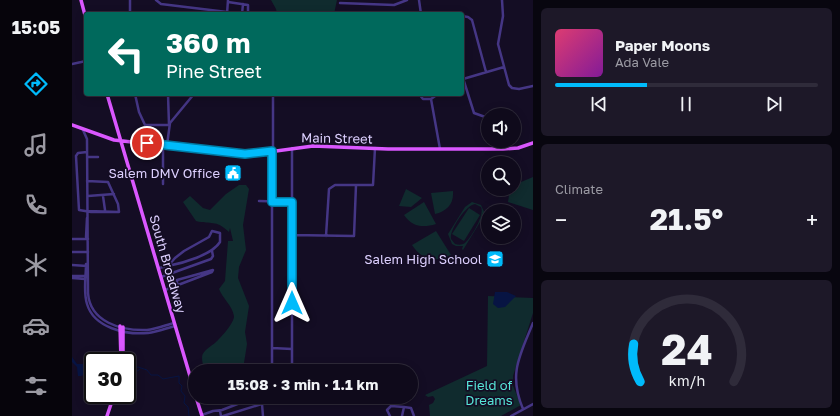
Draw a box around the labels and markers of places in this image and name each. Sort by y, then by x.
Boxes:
pin [130,126,164,160]
public building icon: Salem DMV Office [223,163,243,183]
place label: Salem DMV Office [108,165,220,181]
school or university icon: Salem High School [485,249,505,269]
place label: Salem High School [364,251,482,267]

